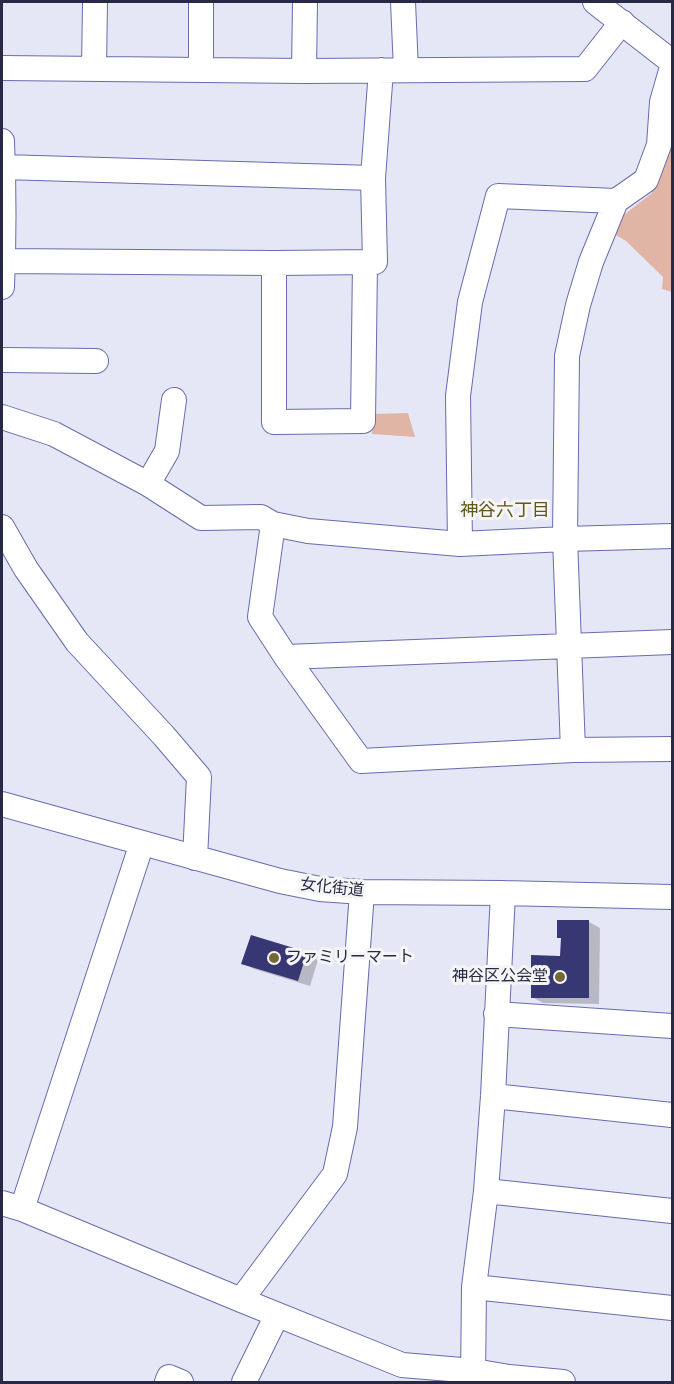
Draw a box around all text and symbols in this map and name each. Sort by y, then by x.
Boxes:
district label: 神谷六丁目 [460,500,550,522]
street label: 女化街道 [299,875,365,901]
place label: ファミリーマート [286,948,414,968]
marker: ファミリーマート [267,951,281,965]
place label: 神谷区公会堂 [452,967,548,987]
marker: 神谷区公会堂 [553,970,567,984]

